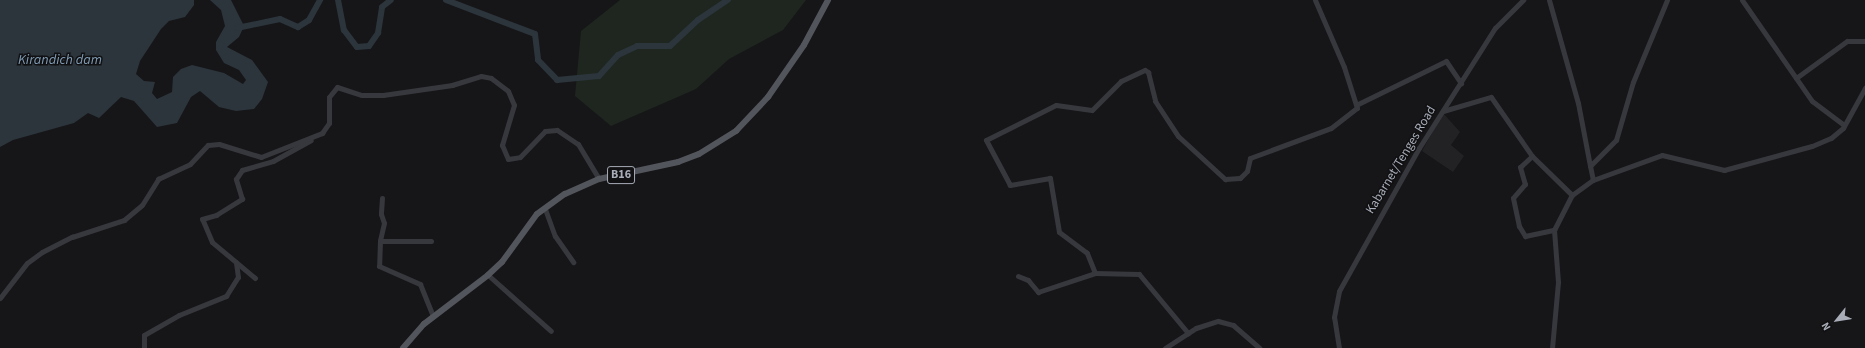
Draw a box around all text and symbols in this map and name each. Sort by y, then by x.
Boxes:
water label: Kirandich dam [18,52,102,68]
street label: Kabarnet/Tenges Road [1363,103,1439,217]
road number: B16 [607,165,635,185]
north arrow [1817,300,1857,340]
text: N [1818,319,1835,333]

